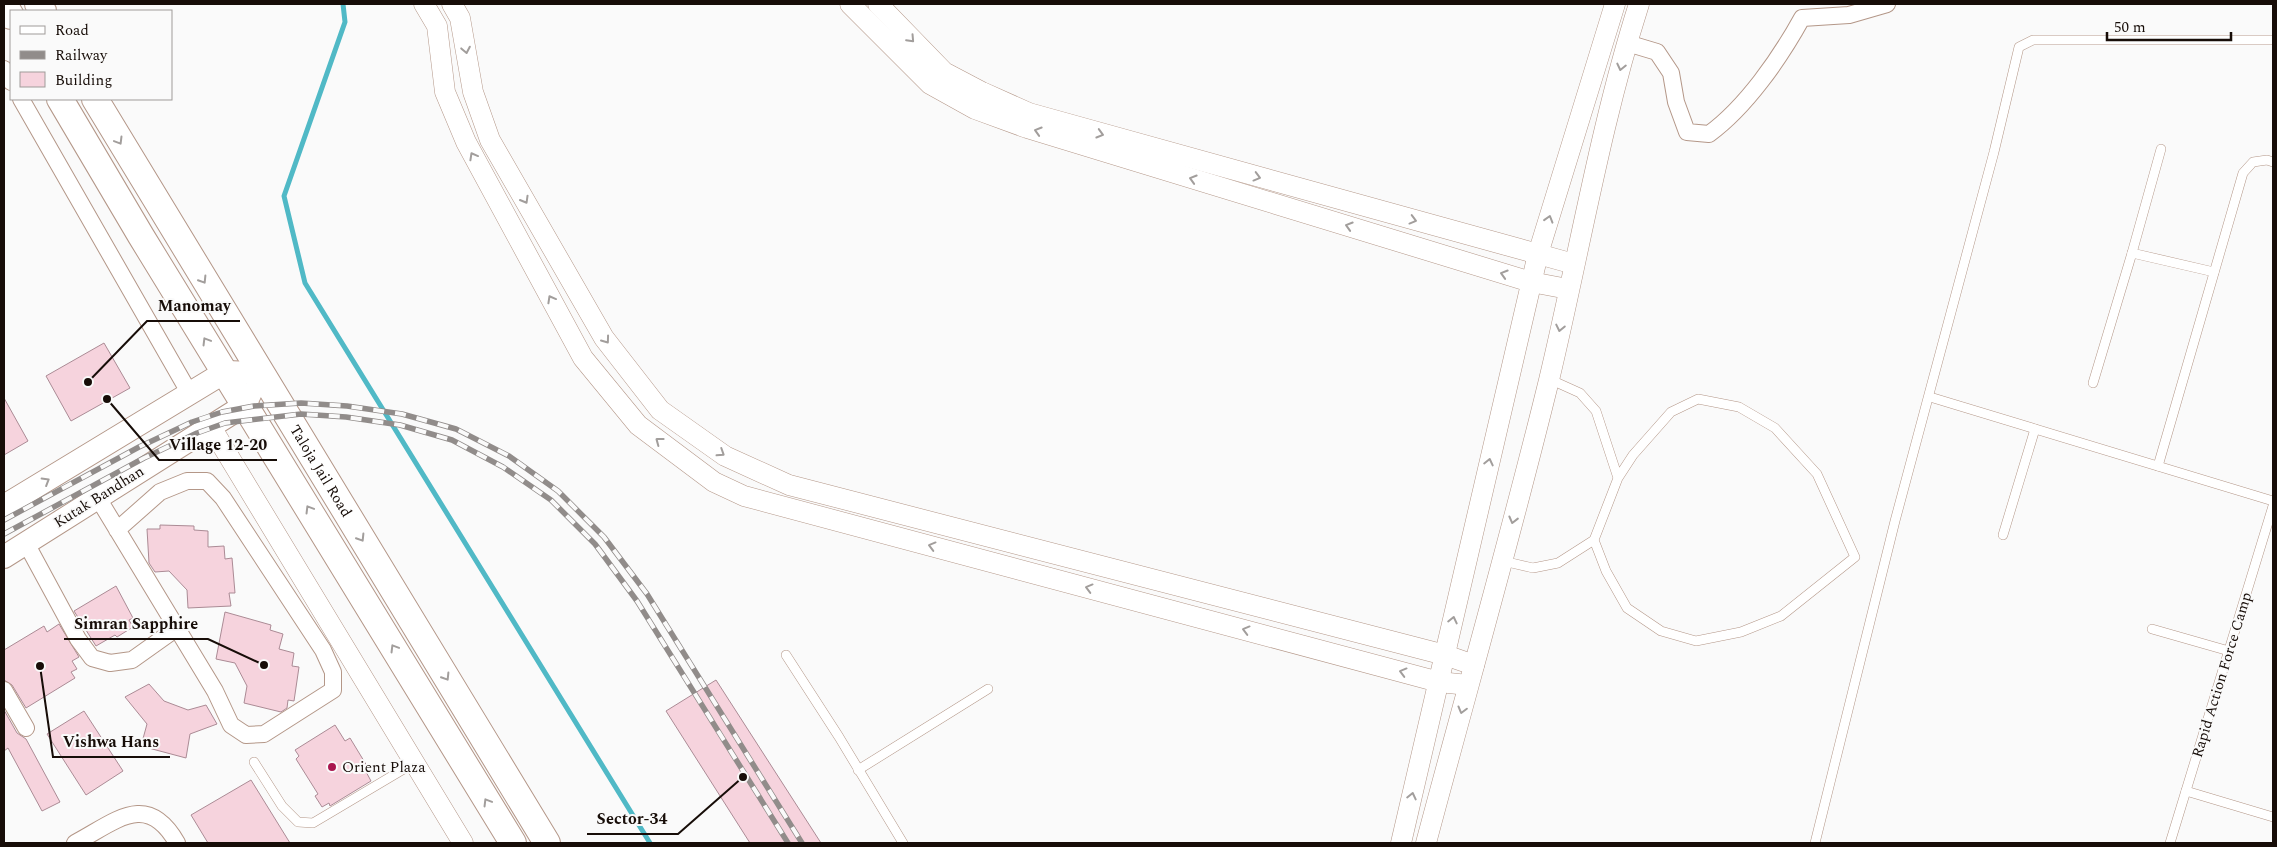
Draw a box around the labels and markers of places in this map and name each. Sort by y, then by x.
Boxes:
callout: Manomay [147,290,240,321]
callout: Village 12-20 [159,429,277,460]
callout: Simran Sapphire [64,608,208,639]
callout: Vishwa Hans [53,726,170,757]
place label: Orient Plaza [342,756,426,779]
marker: Orient Plaza [326,761,338,773]
callout: Sector-34 [587,803,678,834]

